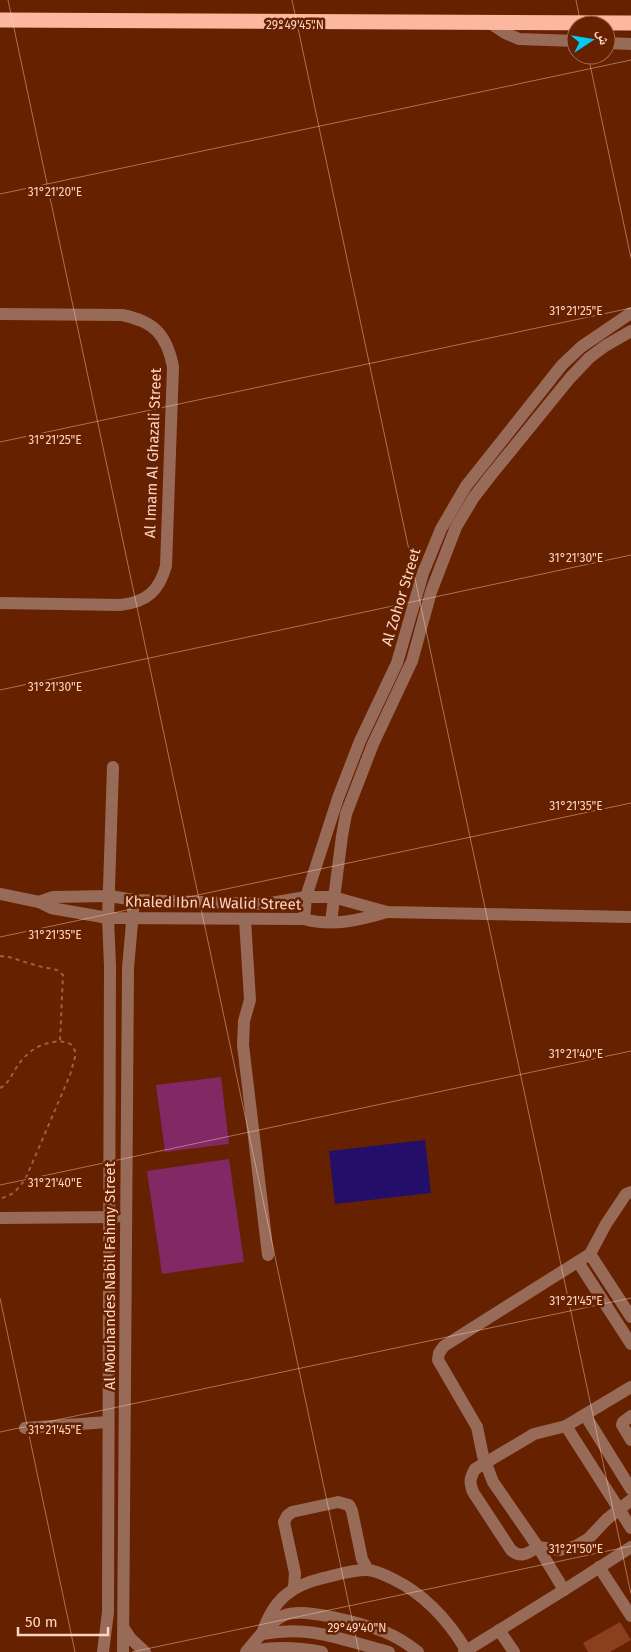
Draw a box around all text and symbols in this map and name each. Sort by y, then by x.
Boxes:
north arrow [566,15,616,65]
text: 29°49'45"N [266,18,324,32]
text: ش [593,28,613,47]
text: 31°21'20"E [28,185,82,199]
text: 31°21'25"E [549,304,603,318]
street label: Al Imam Al Ghazali Street [141,367,165,538]
text: 31°21'25"E [28,433,82,447]
street label: Al Zohor Street [378,545,425,648]
text: 31°21'30"E [549,551,603,565]
text: 31°21'30"E [28,680,82,694]
text: 31°21'35"E [549,799,603,813]
street label: Khaled Ibn Al Walid Street [125,892,302,914]
text: 31°21'35"E [28,928,82,942]
text: 31°21'40"E [549,1047,603,1061]
street label: Al Mouhandes Nabil Fahmy Street [101,1161,119,1390]
text: 31°21'40"E [28,1176,82,1190]
text: 31°21'45"E [549,1294,603,1308]
text: 31°21'45"E [28,1423,82,1437]
text: 31°21'50"E [549,1542,603,1556]
scale bar [18,1604,108,1636]
text: 50 m [25,1613,58,1631]
text: 29°49'40"N [328,1621,386,1635]

